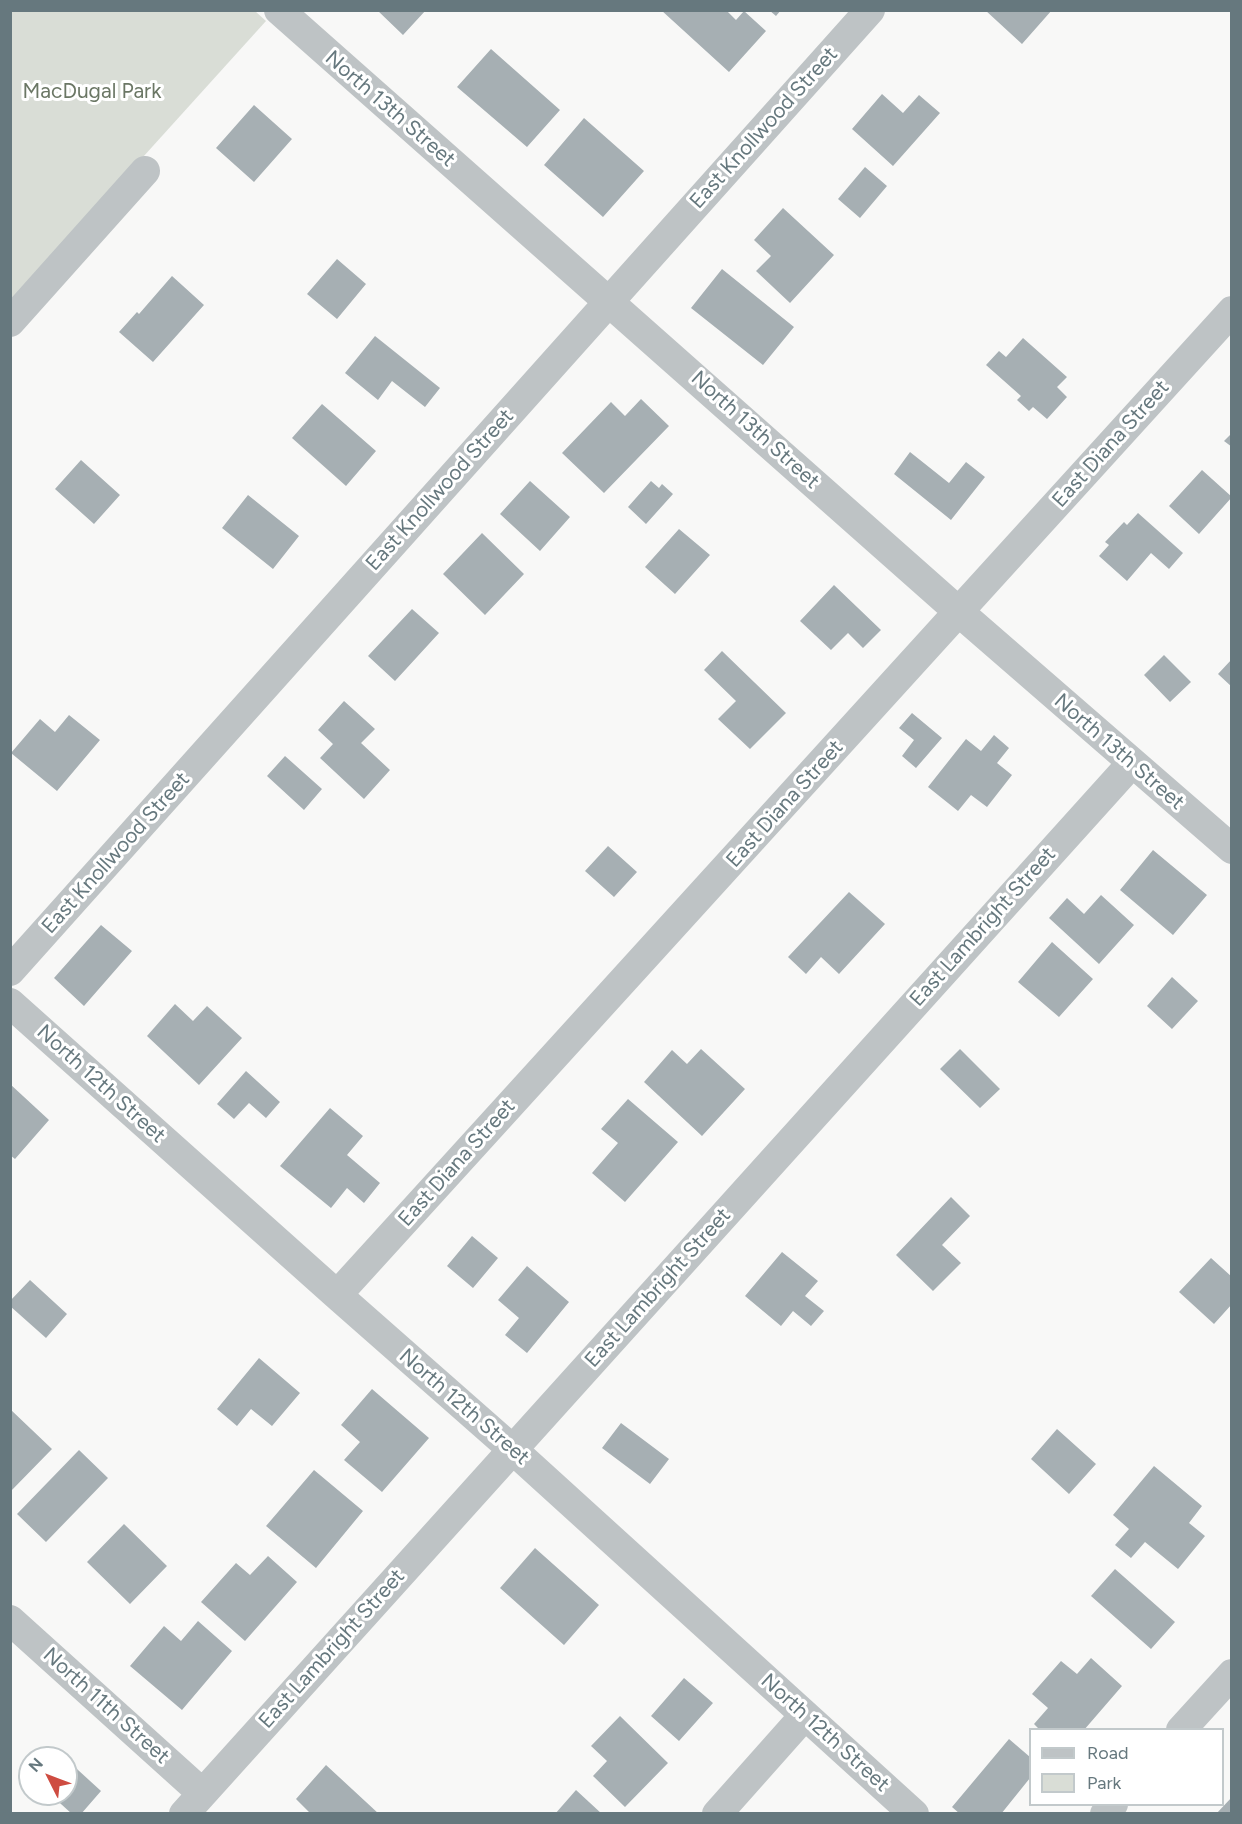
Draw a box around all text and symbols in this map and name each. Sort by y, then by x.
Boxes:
street label: East Knollwood Street [685,42,843,214]
street label: North 13th Street [320,46,460,172]
park label: MacDugal Park [23,79,161,105]
street label: North 13th Street [686,366,824,494]
street label: East Diana Street [1047,375,1175,513]
street label: East Knollwood Street [361,404,519,576]
street label: North 13th Street [1049,689,1189,815]
street label: East Diana Street [721,735,849,873]
street label: East Knollwood Street [37,767,195,939]
street label: East Lambright Street [905,842,1061,1012]
street label: North 12th Street [31,1020,171,1148]
street label: East Diana Street [393,1094,521,1232]
street label: East Lambright Street [580,1203,736,1373]
street label: North 12th Street [394,1344,534,1470]
street label: East Lambright Street [254,1564,410,1734]
street label: North 11th Street [38,1643,174,1769]
street label: North 12th Street [755,1669,895,1797]
legend [1029,1728,1224,1806]
text: Road [1087,1742,1128,1764]
north arrow [18,1746,78,1806]
text: N [25,1754,47,1776]
text: Park [1087,1772,1121,1794]

